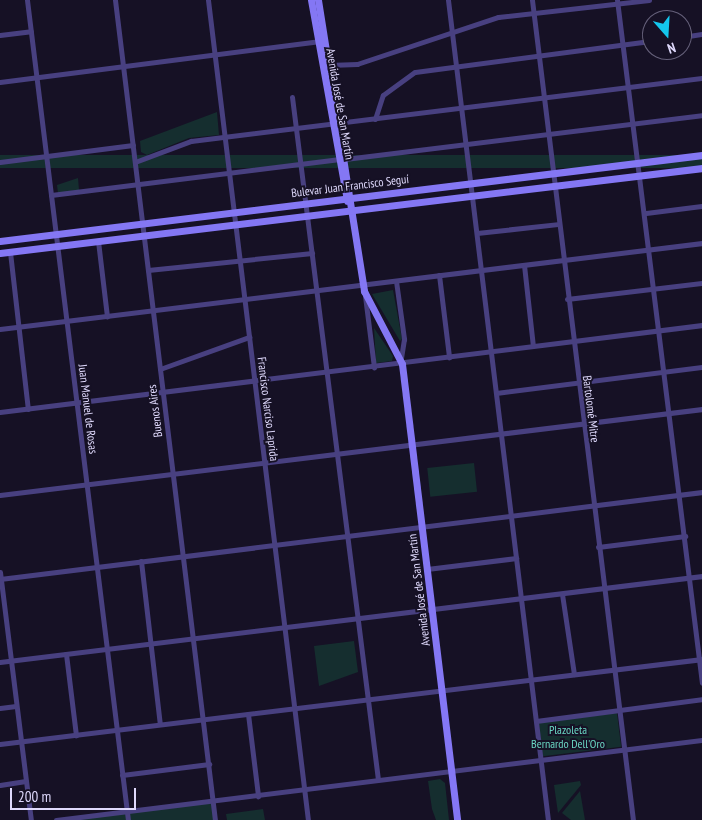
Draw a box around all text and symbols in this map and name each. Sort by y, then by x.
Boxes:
north arrow [642,10,692,60]
text: N [665,38,678,58]
street label: Avenida José de San Martín [323,47,357,161]
street label: Bulevar Juan Francisco Seguí [290,172,410,200]
street label: Francisco Narciso Laprida [254,356,282,462]
street label: Juan Manuel de Rosas [75,363,101,455]
street label: Bartolomé Mitre [580,375,602,443]
street label: Buenos Aires [145,384,165,438]
street label: Avenida José de San Martín [405,533,433,647]
park label: Plazoleta Bernardo Dell'Oro [531,723,605,751]
scale bar [12,778,139,810]
text: 200 m [18,787,51,806]

